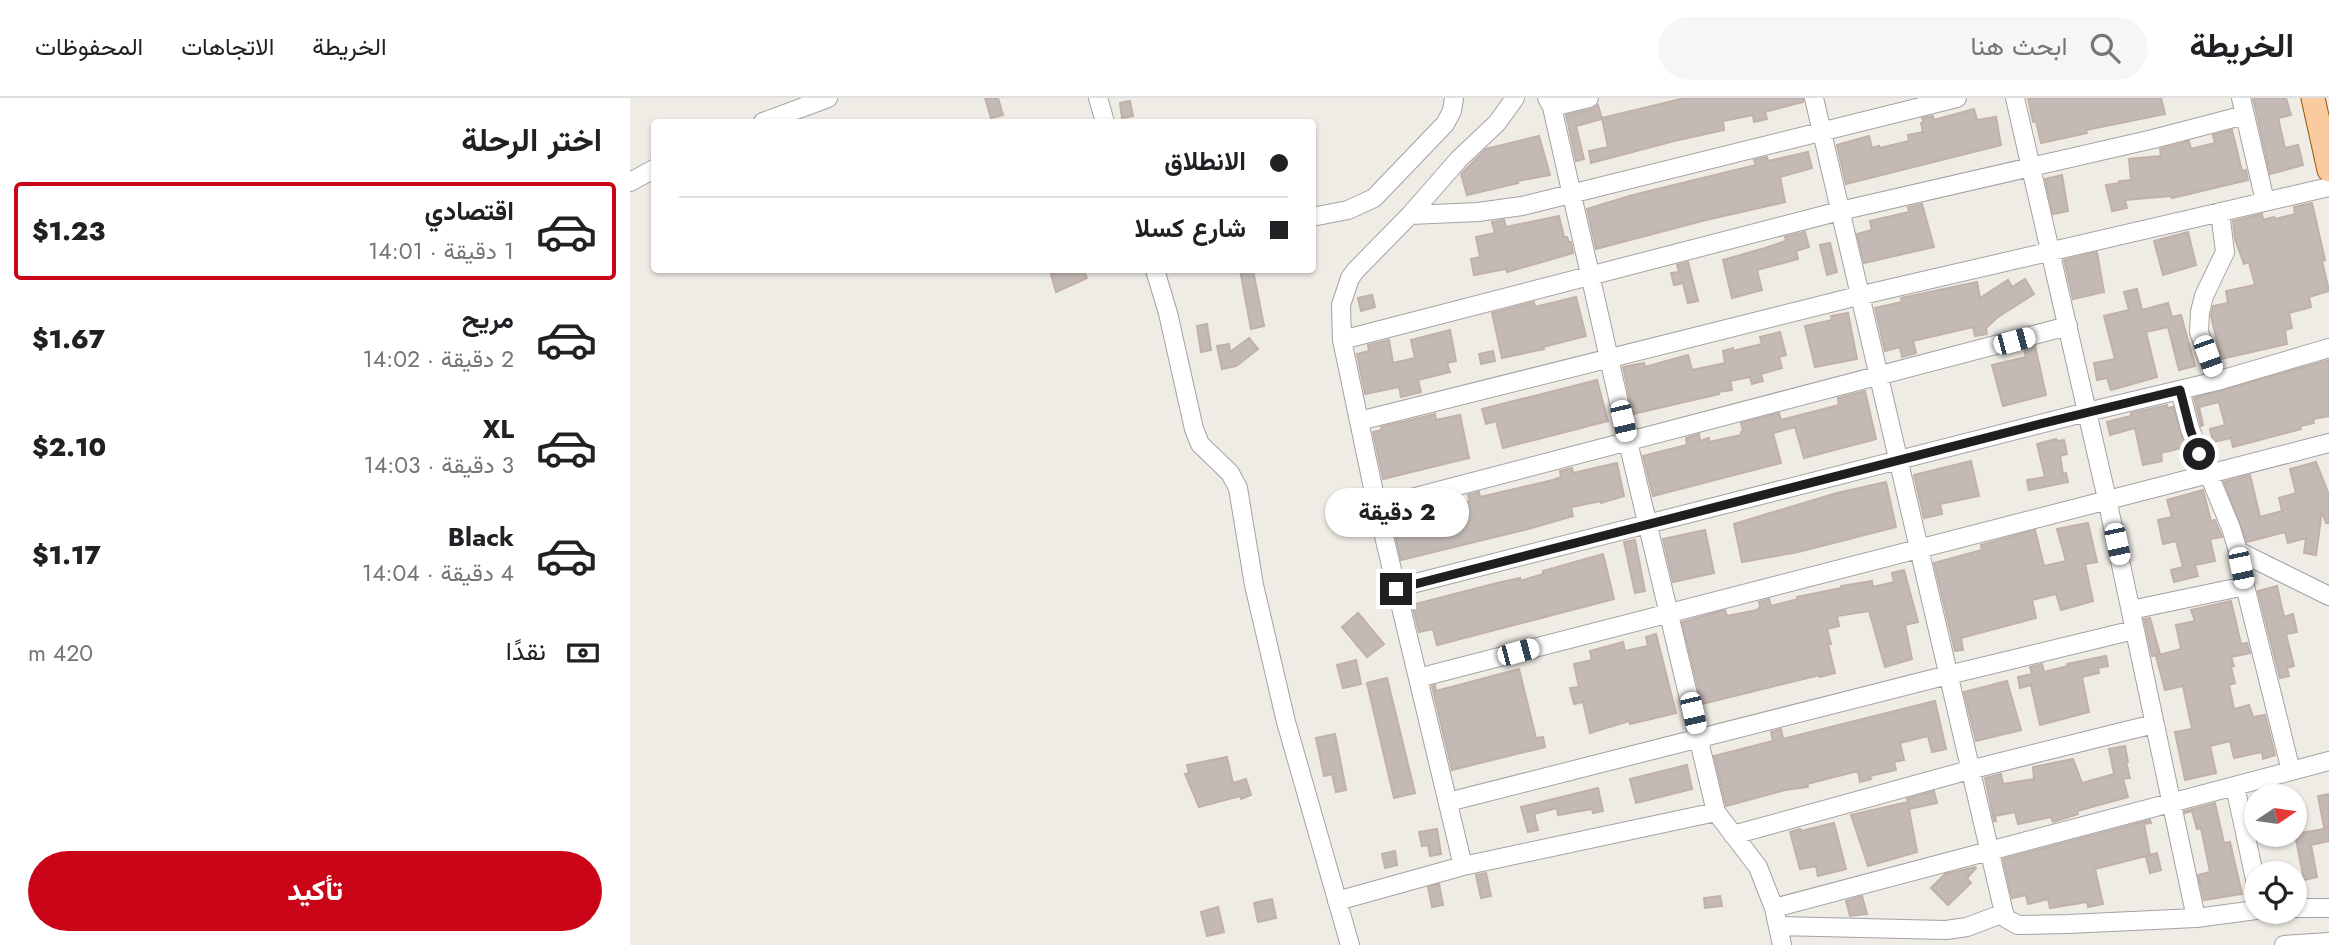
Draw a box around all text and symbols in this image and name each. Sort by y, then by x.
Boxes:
search box [1658,17,2148,80]
text: الخريطة [2190,22,2294,69]
text: ابحث هنا [1971,27,2068,65]
text: المحفوظات [35,29,143,64]
text: الاتجاهات [181,29,274,64]
text: الخريطة [312,29,387,64]
icon: search [2086,29,2124,67]
text: اختر الرحلة [461,117,602,163]
text: الانطلاق [1164,142,1246,180]
text: اقتصادي [425,192,514,230]
icon: car [535,200,598,263]
text: شارع كسلا [1135,209,1246,247]
text: $1.23 [32,212,105,250]
text: 1 دقيقة · 14:01 [368,234,514,268]
text: مريح [462,300,514,338]
icon: car [535,308,598,371]
text: $1.67 [32,320,105,358]
car [1991,325,2038,357]
car [2191,333,2226,379]
text: 2 دقيقة · 14:02 [363,342,514,376]
car [1609,398,1638,444]
text: XL [482,410,514,448]
icon: car [535,416,598,479]
text: $2.10 [32,428,106,466]
route start [2183,438,2215,470]
text: 3 دقيقة · 14:03 [364,448,514,482]
callout: 2 دقيقة [1324,488,1468,536]
text: 2 دقيقة [1358,495,1436,529]
text: Black [448,518,514,556]
car [2103,521,2132,567]
icon: car [535,524,598,587]
text: $1.17 [32,536,101,574]
car [2227,545,2256,591]
text: 4 دقيقة · 14:04 [362,556,514,590]
route end [1380,573,1412,605]
text: نقدًا [506,632,546,670]
icon: cash [564,634,602,672]
text: 420 m [28,636,93,670]
car [1495,636,1542,668]
car [1679,690,1708,736]
north arrow [2244,784,2306,847]
map controls [2244,784,2307,924]
button: تأكيد [28,851,602,931]
button: locate [2244,861,2307,924]

